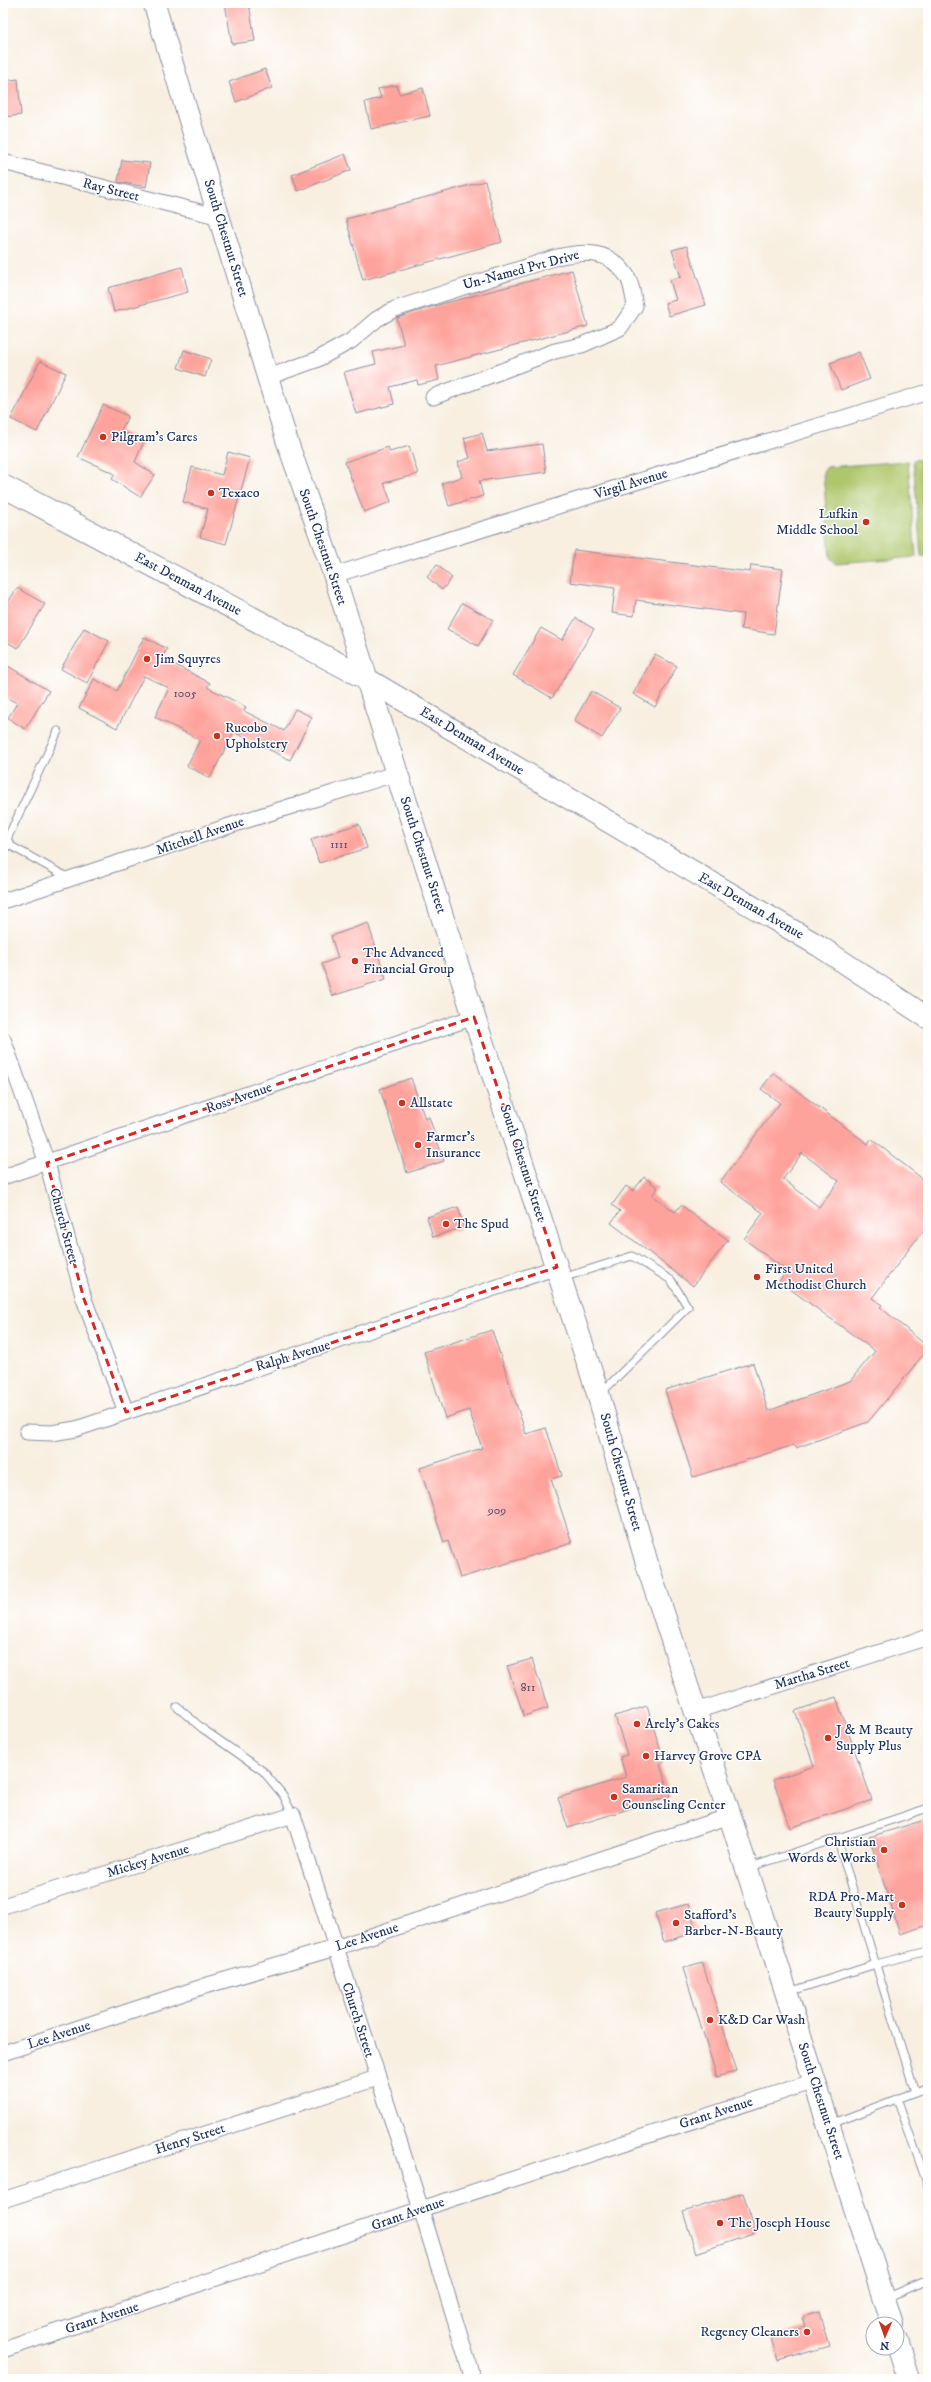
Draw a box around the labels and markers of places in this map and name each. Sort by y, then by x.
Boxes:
place label: Pilgram's Cares [111,428,198,446]
marker: Pilgram's Cares [98,432,108,442]
place label: Texaco [219,484,260,502]
marker: Texaco [206,488,216,498]
place label: Lufkin Middle School [776,505,859,539]
marker: Lufkin Middle School [861,517,871,527]
place label: Jim Squyres [153,650,221,668]
marker: Jim Squyres [142,654,152,664]
place label: Rucobo Upholstery [225,719,288,753]
marker: Rucobo Upholstery [212,731,222,741]
place label: The Advanced Financial Group [363,944,454,978]
marker: The Advanced Financial Group [350,956,360,966]
place label: Allstate [410,1094,453,1112]
marker: Allstate [397,1098,407,1108]
place label: Farmer's Insurance [426,1128,481,1162]
marker: Farmer's Insurance [413,1140,423,1150]
place label: The Spud [454,1215,509,1233]
marker: The Spud [441,1219,451,1229]
place label: First United Methodist Church [765,1260,867,1294]
marker: First United Methodist Church [752,1272,762,1282]
place label: Arely's Cakes [645,1715,720,1733]
marker: Arely's Cakes [632,1719,642,1729]
place label: J & M Beauty Supply Plus [834,1721,913,1755]
marker: J & M Beauty Supply Plus [823,1733,833,1743]
place label: Harvey Grove CPA [654,1747,762,1765]
marker: Harvey Grove CPA [641,1751,651,1761]
place label: Samaritan Counseling Center [622,1780,726,1814]
marker: Samaritan Counseling Center [609,1792,619,1802]
place label: Christian Words & Works [787,1833,877,1867]
marker: Christian Words & Works [879,1845,889,1855]
place label: RDA Pro-Mart Beauty Supply [808,1888,895,1922]
marker: RDA Pro-Mart Beauty Supply [897,1900,907,1910]
place label: Stafford's Barber-N-Beauty [684,1906,783,1940]
marker: Stafford's Barber-N-Beauty [671,1918,681,1928]
place label: K&D Car Wash [718,2011,806,2029]
marker: K&D Car Wash [705,2015,715,2025]
place label: The Joseph House [728,2214,830,2232]
marker: The Joseph House [715,2218,725,2228]
place label: Regency Cleaners [700,2323,799,2341]
marker: Regency Cleaners [802,2327,812,2337]

